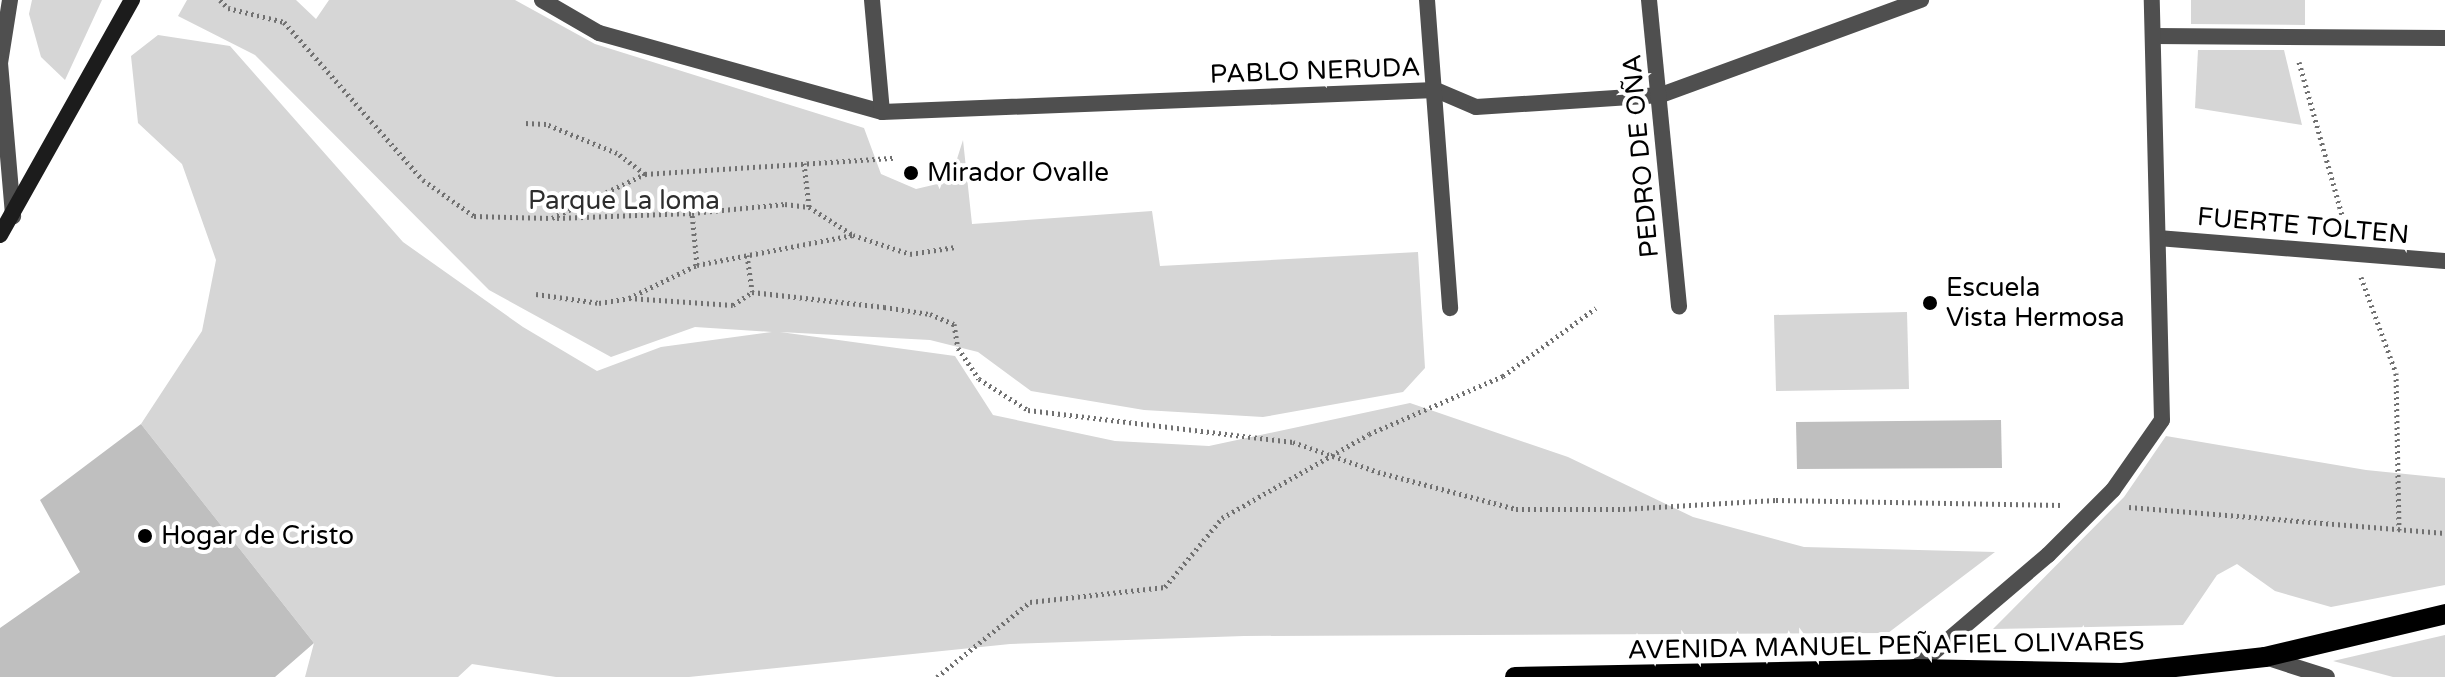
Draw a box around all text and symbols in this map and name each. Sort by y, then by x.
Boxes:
street label: PABLO NERUDA [1209,52,1421,90]
street label: PEDRO DE OÑA [1617,53,1665,259]
place label: Mirador Ovalle [927,157,1109,189]
marker: Mirador Ovalle [902,164,920,182]
park label: Parque La loma [528,185,720,217]
street label: FUERTE TOLTEN [2196,201,2410,251]
place label: Escuela Vista Hermosa [1946,272,2125,334]
marker: Escuela Vista Hermosa [1921,294,1939,312]
place label: Hogar de Cristo [161,520,354,552]
marker: Hogar de Cristo [136,527,154,545]
street label: AVENIDA MANUEL PEÑAFIEL OLIVARES [1627,626,2145,666]

